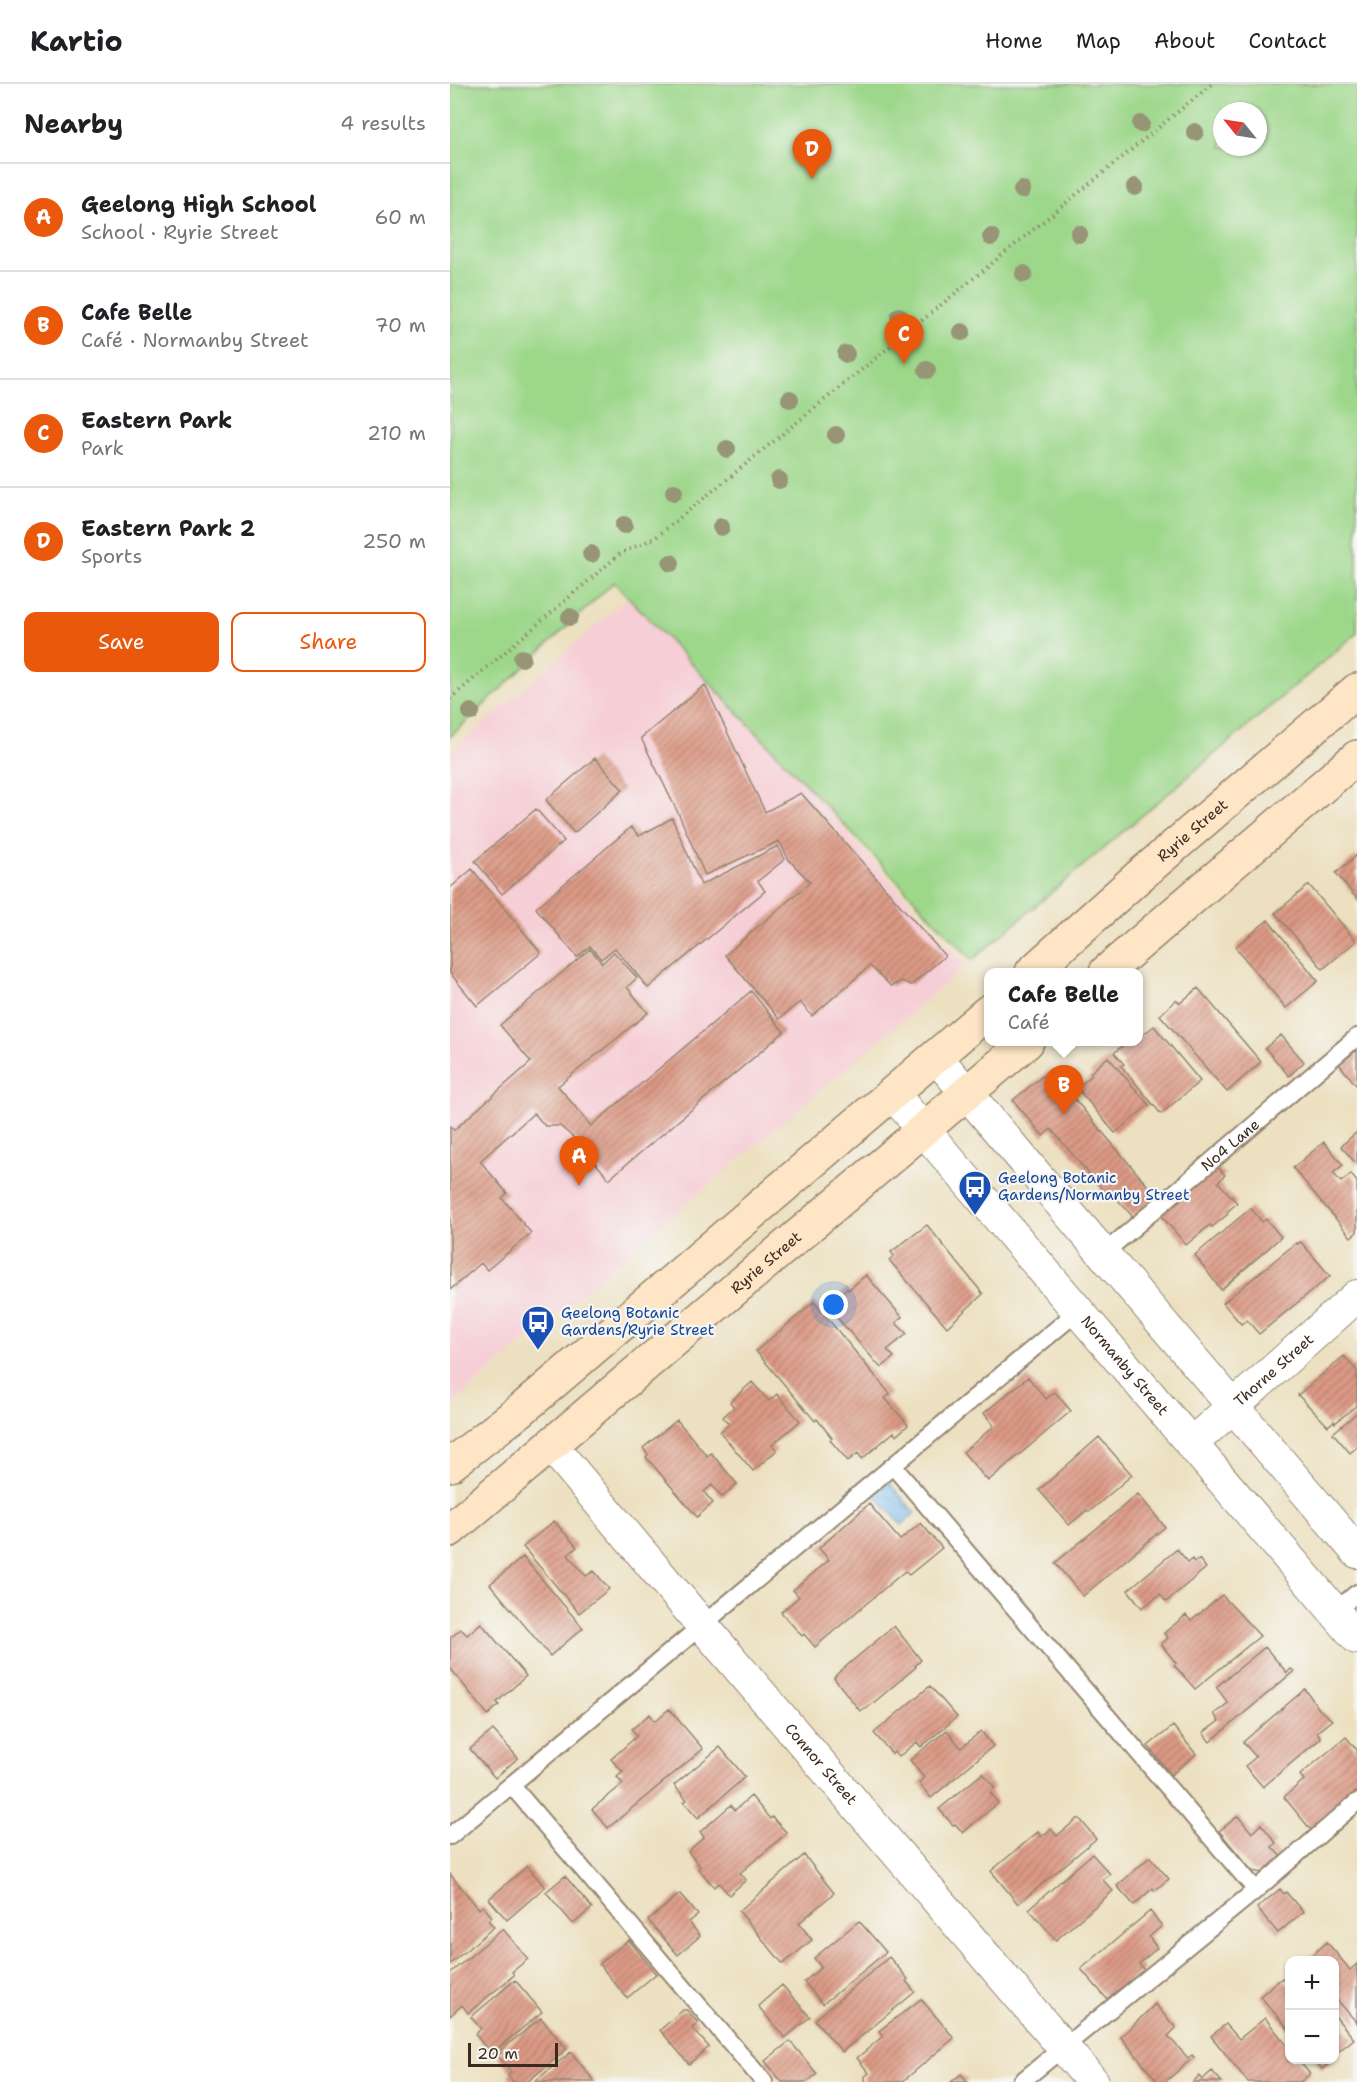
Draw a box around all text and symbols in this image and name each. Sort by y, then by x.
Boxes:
text: Kartio [30,22,123,60]
text: Home [985,27,1043,55]
text: Map [1076,27,1121,55]
text: About [1154,27,1215,55]
text: Contact [1248,27,1327,55]
north arrow [1213,102,1267,156]
text: Nearby [24,106,123,141]
text: 4 results [340,110,426,136]
pin: D [792,130,832,179]
text: Geelong High School [81,190,316,219]
text: A [36,204,51,230]
text: 60 m [374,204,426,230]
text: School · Ryrie Street [81,219,279,245]
text: Cafe Belle [81,298,193,327]
text: B [37,312,50,338]
text: 70 m [374,312,426,338]
pin: C [884,314,924,364]
text: Café · Normanby Street [81,327,309,353]
text: Eastern Park [81,406,232,435]
text: C [37,420,50,446]
text: 210 m [367,420,426,446]
text: Park [81,435,124,461]
text: Eastern Park 2 [81,514,255,543]
text: D [36,528,51,554]
text: 250 m [362,528,426,554]
text: Sports [81,543,142,569]
button: Save [24,612,219,672]
button: Share [231,612,426,672]
street label: Ryrie Street [1153,795,1232,866]
popup [984,968,1143,1046]
text: Cafe Belle [1008,980,1119,1009]
text: Café [1008,1009,1050,1035]
pin: B [1044,1066,1084,1115]
street label: No4 Lane [1197,1115,1264,1176]
pin: A [560,1136,598,1186]
place label: Geelong Botanic Gardens/Normanby Street [998,1168,1189,1205]
bus stop icon: Geelong Botanic Gardens/Normanby Street [957,1169,993,1216]
street label: Ryrie Street [727,1227,806,1298]
your location [819,1290,848,1319]
place label: Geelong Botanic Gardens/Ryrie Street [561,1303,714,1340]
bus stop icon: Geelong Botanic Gardens/Ryrie Street [520,1304,556,1351]
street label: Normanby Street [1077,1312,1173,1420]
street label: Thorne Street [1230,1329,1318,1411]
street label: Connor Street [780,1719,862,1809]
map controls [1285,1956,1339,2064]
button: + [1285,1956,1339,2010]
button: − [1285,2010,1339,2064]
scale bar [468,2040,558,2068]
text: 20 m [477,2043,518,2064]

